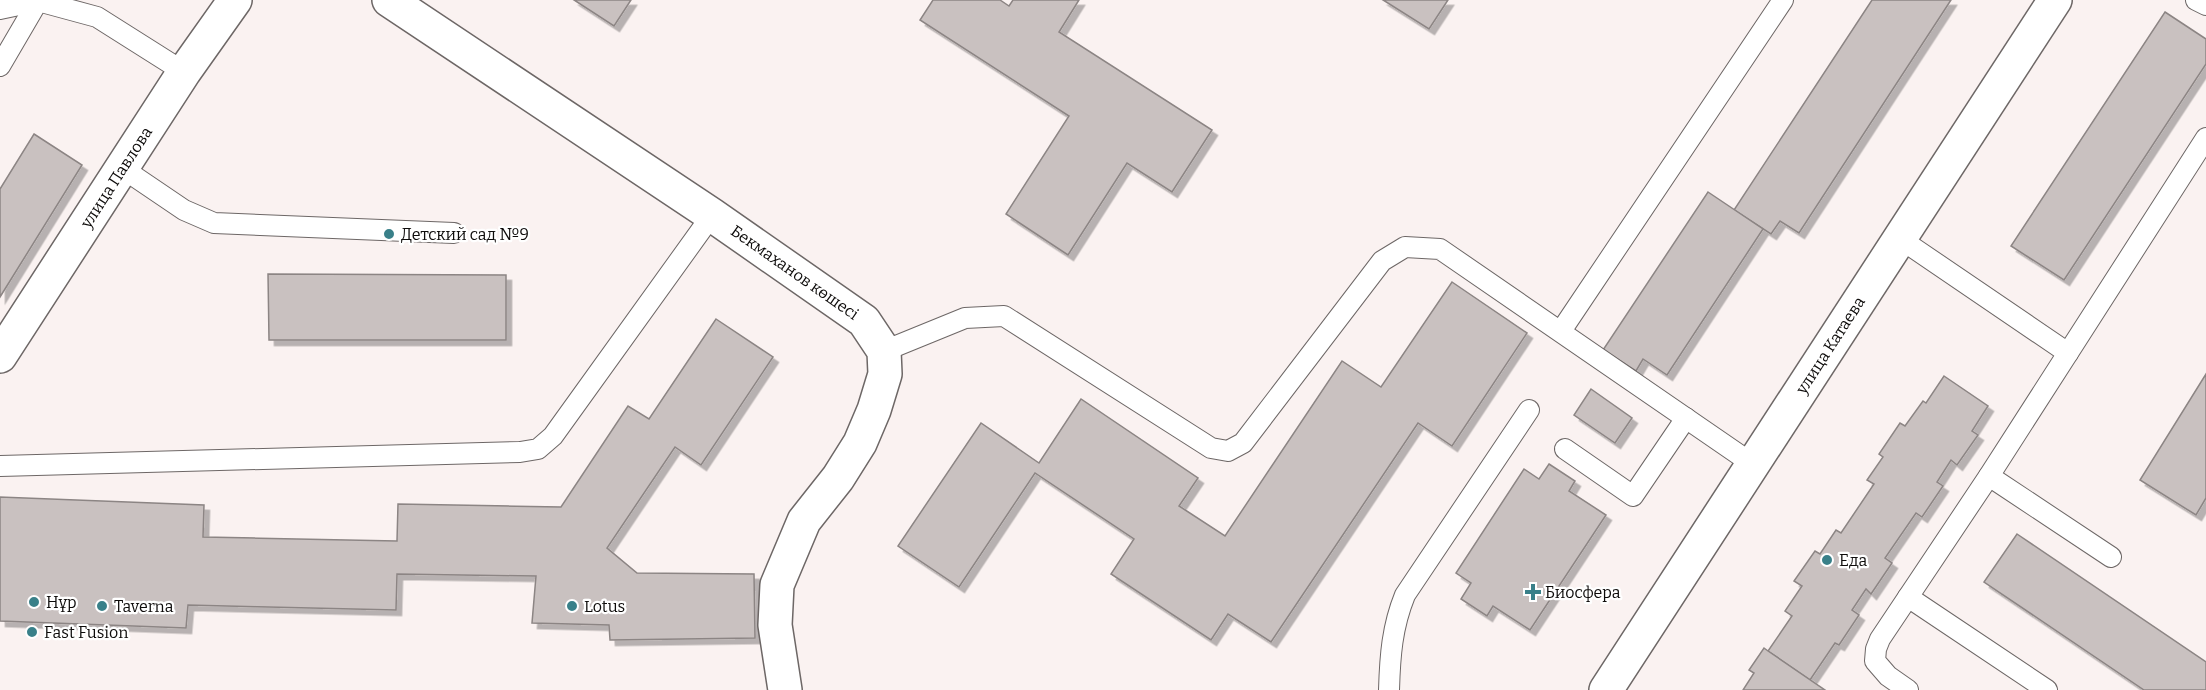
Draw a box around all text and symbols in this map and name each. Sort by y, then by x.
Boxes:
street label: улица Павлова [76,123,156,232]
street label: Бекмаханов көшесі [727,221,862,324]
place label: Детский сад №9 [401,225,529,244]
marker: Детский сад №9 [382,227,396,241]
street label: улица Катаева [1791,293,1869,398]
place label: Еда [1839,551,1868,570]
marker: Еда [1820,553,1834,567]
place label: Биосфера [1545,583,1621,602]
marker: Биосфера [1526,585,1540,599]
place label: Нұр [46,593,77,612]
marker: Нұр [27,595,41,609]
place label: Taverna [114,597,174,616]
place label: Lotus [584,597,625,616]
marker: Taverna [95,599,109,613]
marker: Lotus [565,599,579,613]
place label: Fast Fusion [44,623,128,642]
marker: Fast Fusion [25,625,39,639]

